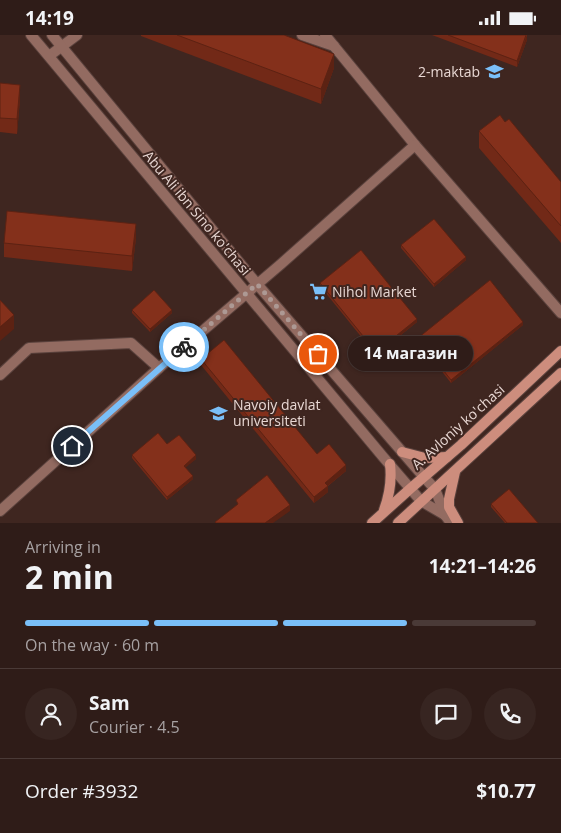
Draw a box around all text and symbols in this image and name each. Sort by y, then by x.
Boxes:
text: 14:19 [25,5,74,31]
place label: 2-maktab [418,62,480,81]
school or university icon: 2-maktab [484,62,504,82]
street label: Abu Ali ibn Sino ko'chasi [139,146,255,279]
supermarket icon: Nihol Market [308,282,328,302]
place label: Nihol Market [332,282,417,301]
courier [159,322,209,372]
icon: bike [170,333,198,361]
pin [297,333,339,375]
callout: 14 магазин [348,337,473,371]
icon: bag [304,340,332,368]
text: 14 магазин [364,342,457,364]
street label: A. Avloniy ko'chasi [407,380,508,473]
place label: Navoiy davlat universiteti [233,395,321,430]
school or university icon: Navoiy davlat universiteti [209,403,229,423]
pin [51,425,93,467]
icon: home [58,432,86,460]
text: Arriving in [25,536,101,558]
text: 14:21–14:26 [429,553,536,579]
text: 2 min [25,555,114,598]
text: On the way · 60 m [25,634,159,656]
button: person [25,688,77,740]
button: chat [420,688,472,740]
button: phone [484,688,536,740]
text: Sam [89,690,130,716]
text: Courier · 4.5 [89,716,180,738]
text: Order #3932 [25,778,138,804]
text: $10.77 [476,778,536,804]

